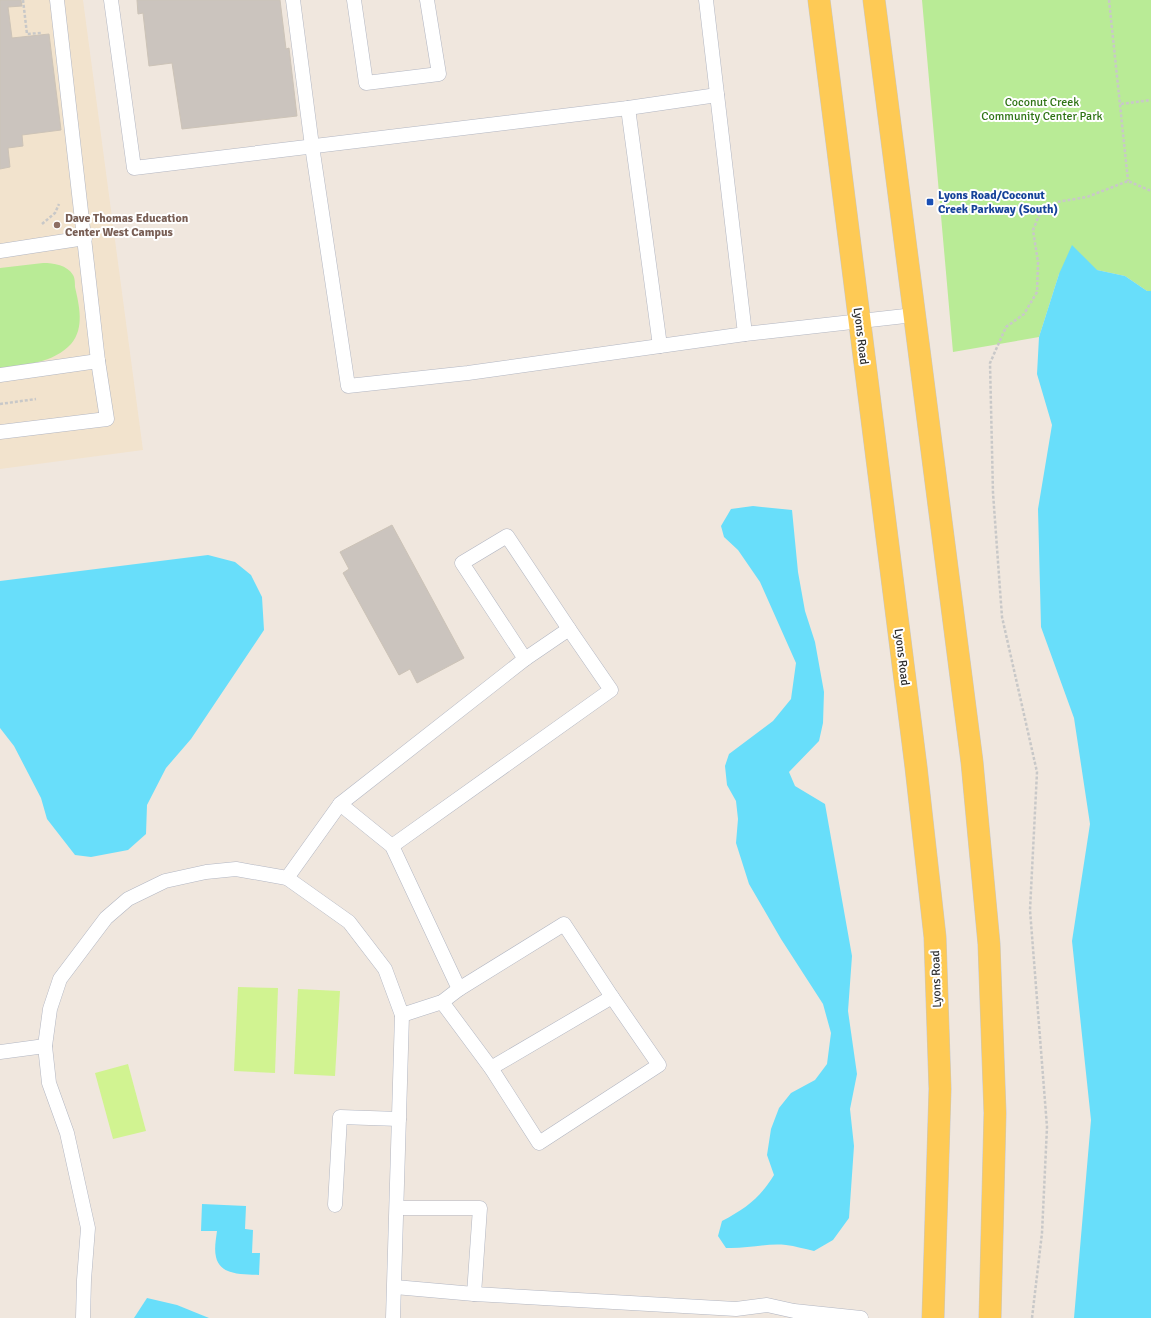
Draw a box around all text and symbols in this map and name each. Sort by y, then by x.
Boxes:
park label: Coconut Creek Community Center Park [981,95,1103,124]
place label: Lyons Road/Coconut Creek Parkway (South) [938,188,1058,217]
marker: Lyons Road/Coconut Creek Parkway (South) [925,197,935,207]
place label: Dave Thomas Education Center West Campus [65,211,189,240]
marker: Dave Thomas Education Center West Campus [52,220,62,230]
street label: Lyons Road [850,307,871,366]
street label: Lyons Road [891,628,912,687]
street label: Lyons Road [928,950,945,1008]

